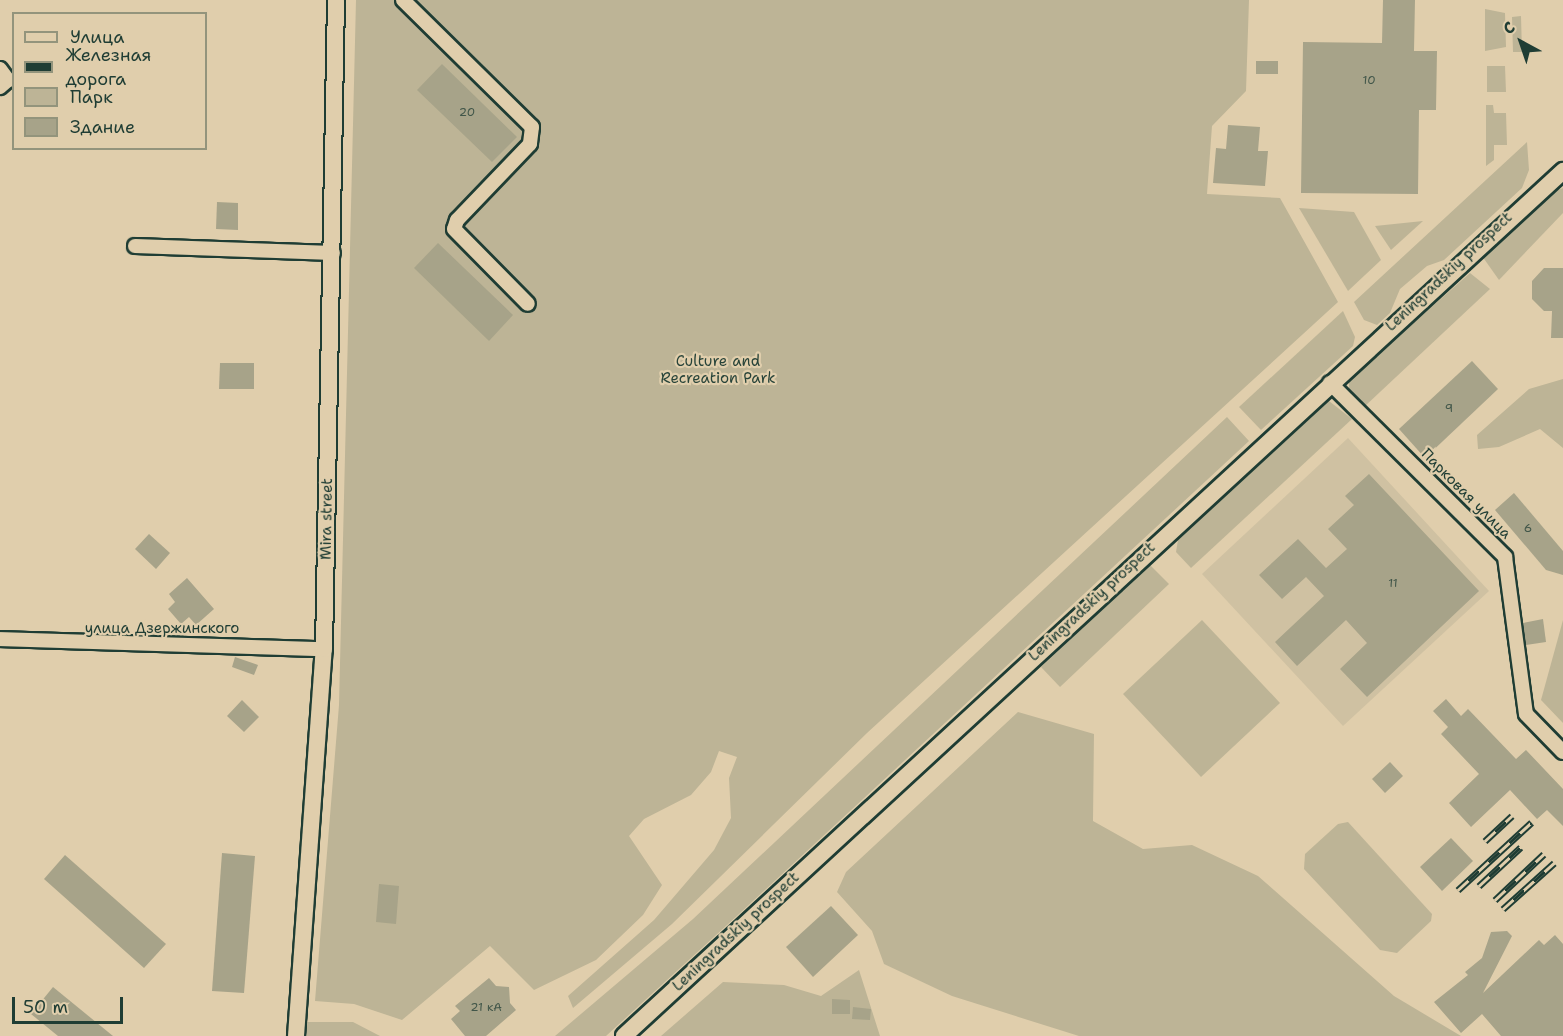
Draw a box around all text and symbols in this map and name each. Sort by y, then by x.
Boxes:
legend [12,12,207,150]
north arrow [1491,12,1551,72]
text: С [1499,17,1520,39]
text: Улица [70,25,124,49]
text: Железная дорога [65,43,151,91]
house number: 10 [1362,74,1376,88]
text: Парк [70,85,113,109]
house number: 20 [459,106,475,120]
text: Здание [70,115,135,139]
street label: Leningradskiy prospect [1382,209,1516,335]
park label: Culture and Recreation Park [660,352,776,387]
house number: 9 [1445,402,1453,416]
street label: Парковая улица [1417,445,1515,543]
street label: Mira street [317,478,337,560]
house number: 6 [1524,522,1532,536]
street label: Leningradskiy prospect [1025,539,1159,665]
house number: 11 [1388,577,1398,591]
street label: улица Дзержинского [85,620,239,638]
street label: Leningradskiy prospect [669,869,803,995]
scale bar [15,985,126,1023]
text: 50 m [23,995,68,1019]
house number: 21 кА [470,1001,502,1015]

